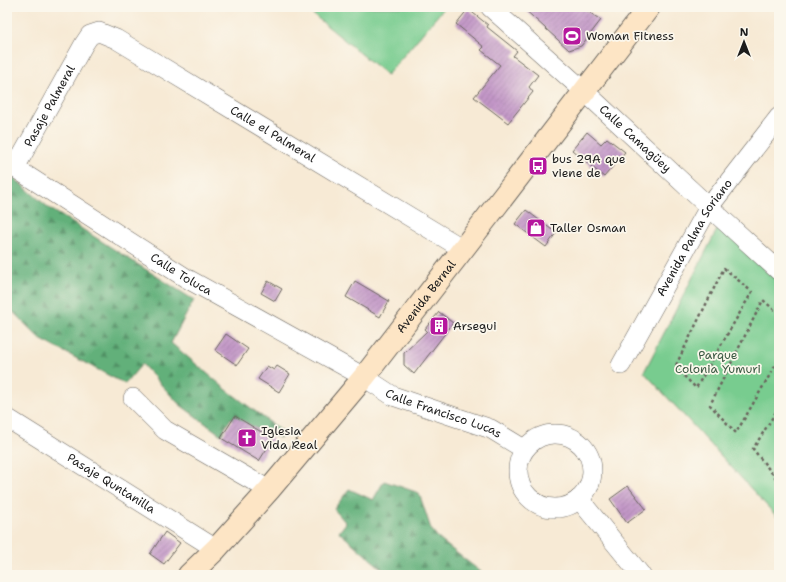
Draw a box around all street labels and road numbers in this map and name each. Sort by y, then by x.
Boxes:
street label: Pasaje Palmeral [20,62,79,150]
street label: Calle Camagüey [596,101,675,176]
street label: Calle el Palmeral [227,102,319,166]
street label: Avenida Palma Soriano [653,176,736,299]
street label: Calle Toluca [147,249,215,299]
street label: Avenida Bernal [393,257,460,336]
street label: Calle Francisco Lucas [382,385,505,442]
street label: Pasaje Quntanilla [64,450,159,517]

